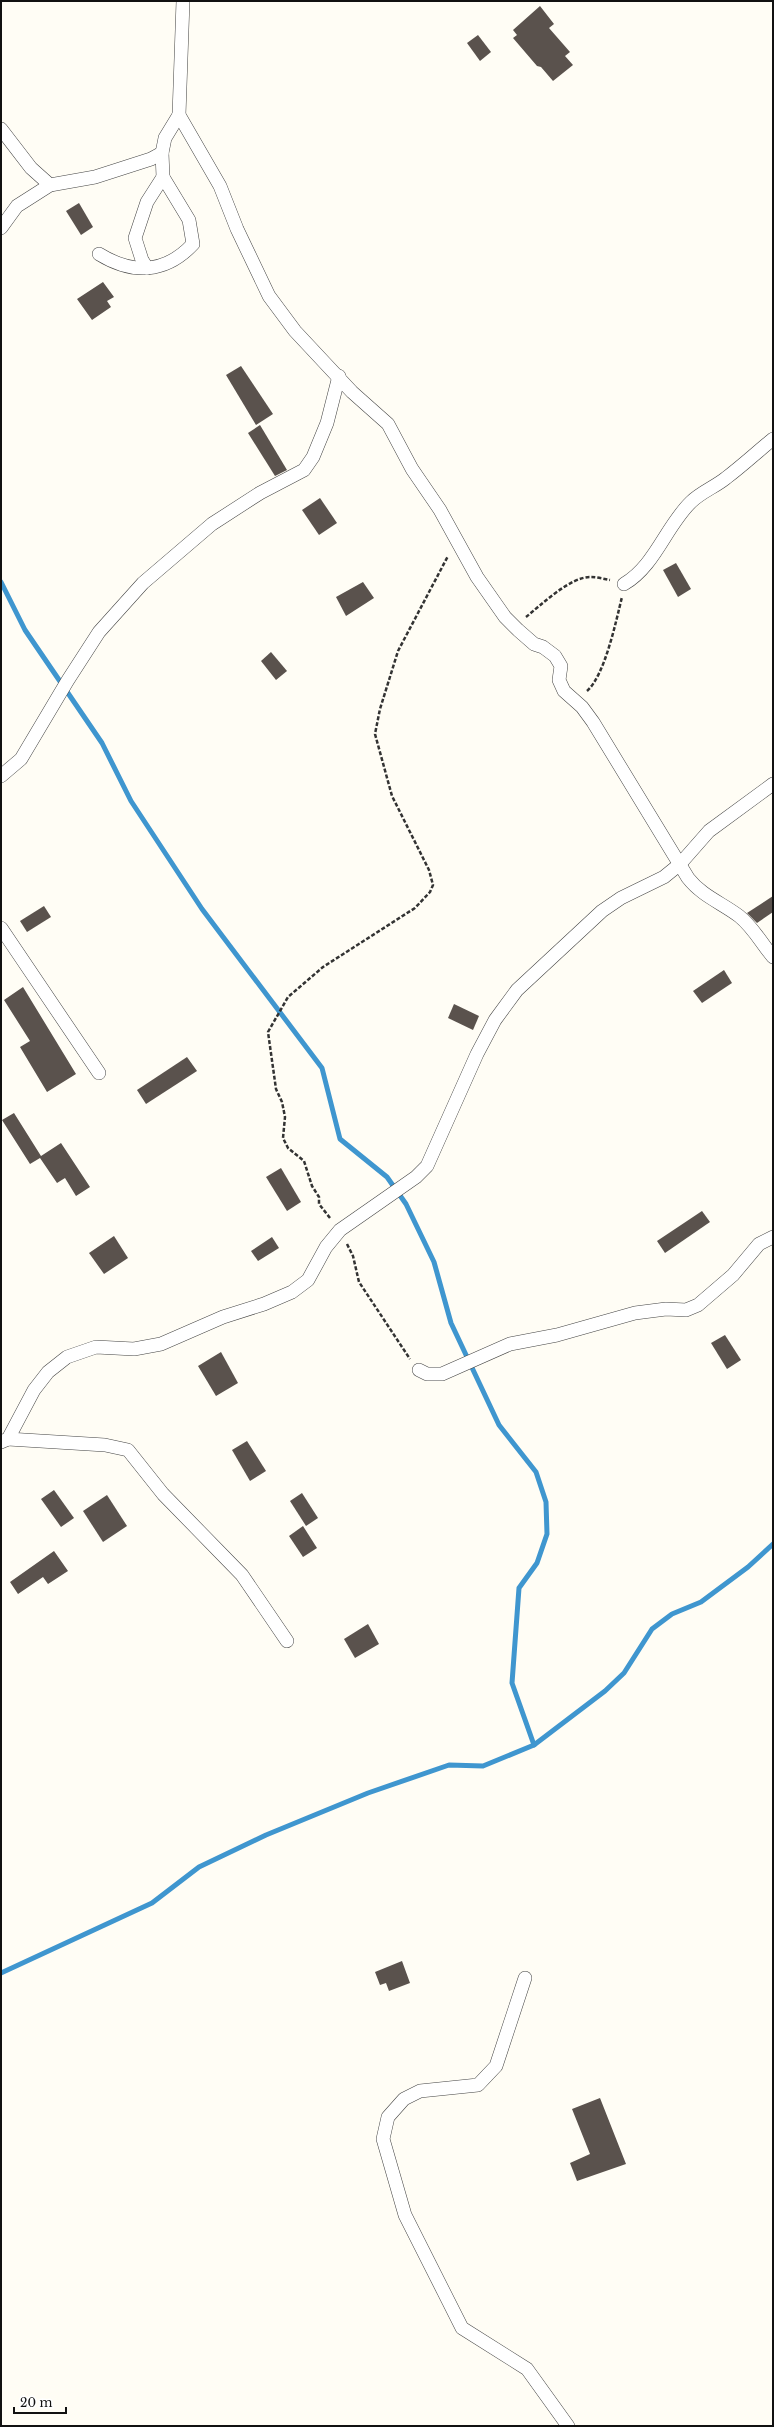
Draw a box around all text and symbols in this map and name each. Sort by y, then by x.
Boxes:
scale bar [14,2389,66,2415]
text: 20 m [20,2395,52,2410]

